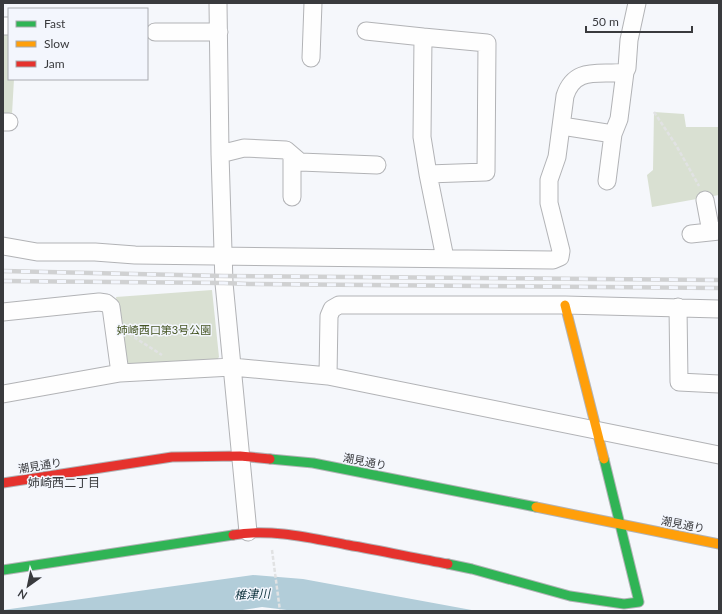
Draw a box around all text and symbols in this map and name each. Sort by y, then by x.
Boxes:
legend [8,8,148,80]
scale bar [586,8,692,34]
text: 50 m [592,14,619,29]
text: Fast [44,16,66,31]
text: Slow [44,36,70,51]
text: Jam [44,56,65,71]
park label: 姉崎西口第3号公園 [117,323,211,336]
street label: 潮見通り [342,450,388,472]
street label: 潮見通り [17,455,63,475]
district label: 姉崎西二丁目 [28,475,100,490]
street label: 潮見通り [660,513,706,535]
north arrow [8,566,48,606]
water label: 椎津川 [234,586,272,602]
text: N [15,587,29,603]

